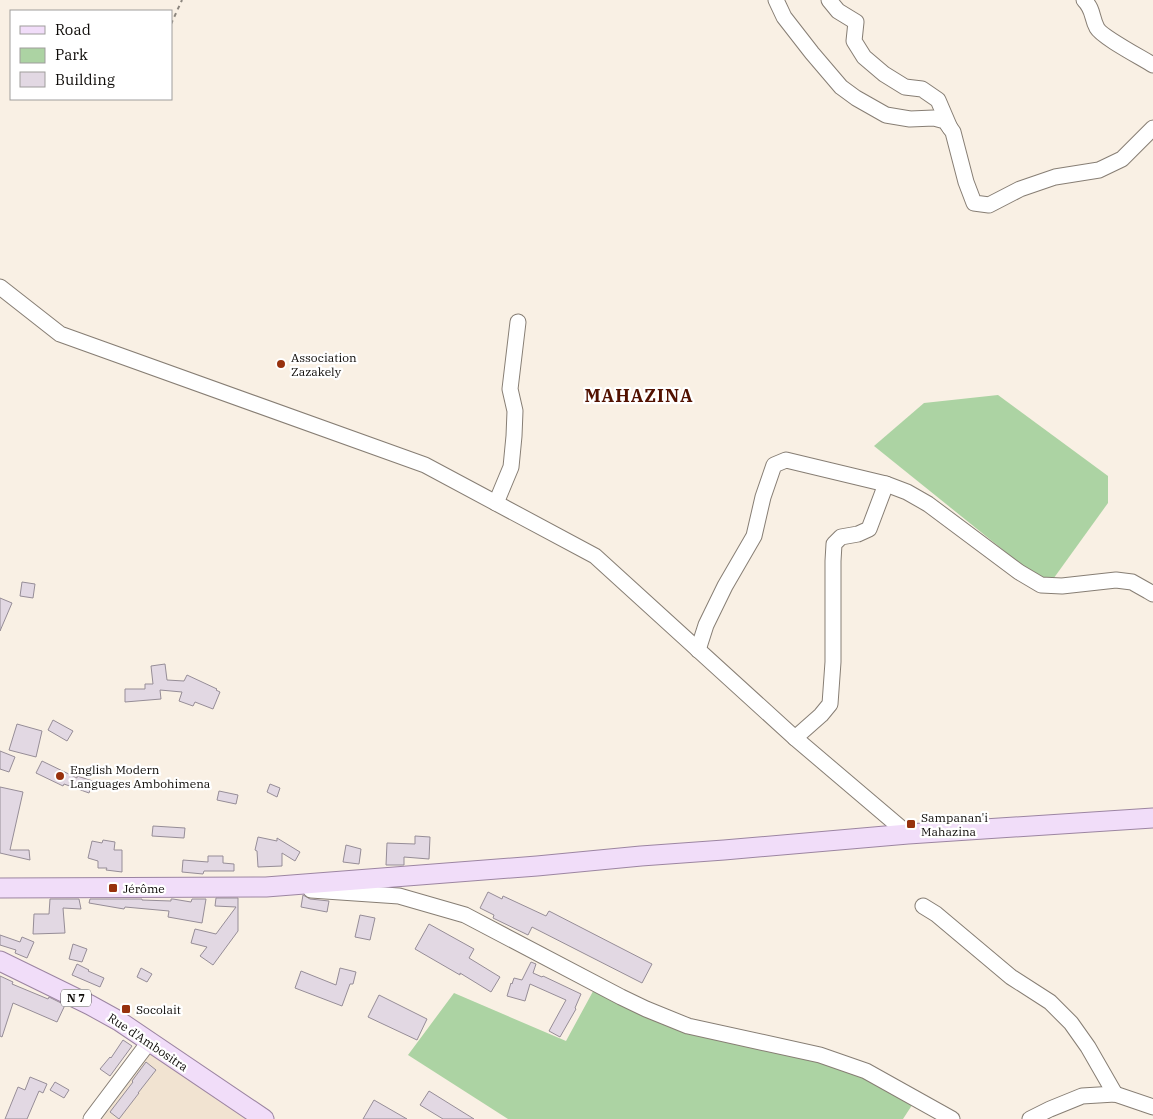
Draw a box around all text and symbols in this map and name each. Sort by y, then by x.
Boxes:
legend [10,10,172,100]
text: Road [55,20,91,39]
text: Park [55,45,88,64]
text: Building [55,70,115,89]
place label: Association Zazakely [291,350,357,379]
marker: Association Zazakely [275,358,287,370]
district label: MAHAZINA [584,384,694,407]
place label: English Modern Languages Ambohimena [70,762,211,791]
marker: English Modern Languages Ambohimena [54,770,66,782]
place label: Sampanan'i Mahazina [921,810,988,839]
marker: Sampanan'i Mahazina [905,818,917,830]
place label: Jérôme [123,881,165,896]
marker: Jérôme [107,882,119,894]
road number: N 7 [61,990,91,1006]
place label: Socolait [136,1002,181,1017]
marker: Socolait [120,1003,132,1015]
street label: Rue d'Ambositra [105,1010,191,1075]

